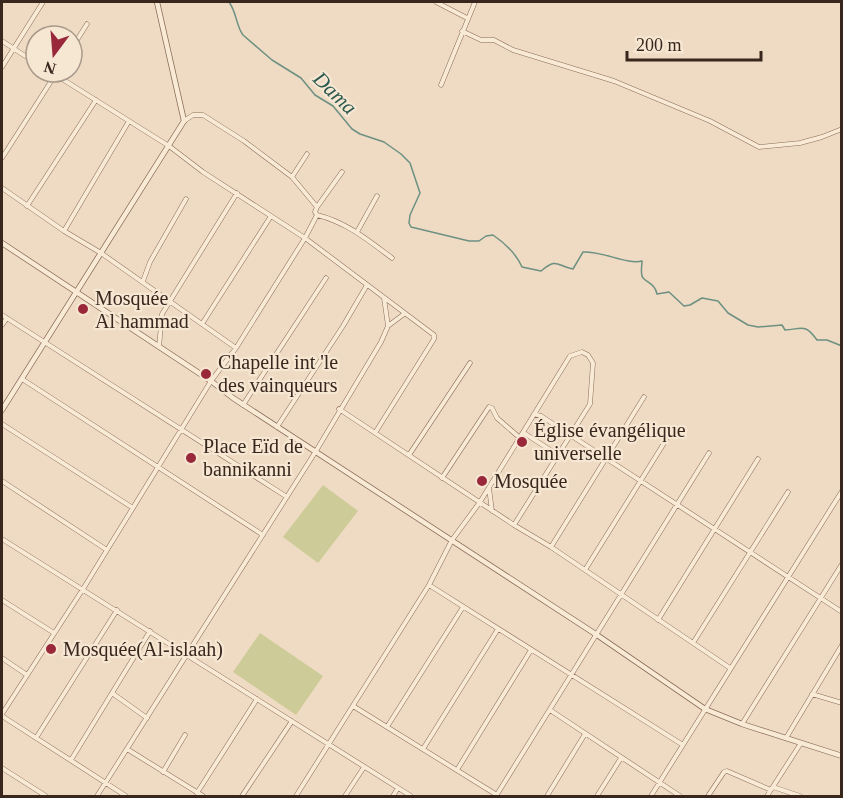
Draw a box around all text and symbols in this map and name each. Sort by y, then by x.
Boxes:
north arrow [24,24,84,84]
scale bar [627,24,760,62]
text: 200 m [636,35,682,55]
text: N [42,58,58,78]
water label: Dama [307,66,362,119]
place label: Mosquée Al hammad [95,287,189,332]
marker: Mosquée Al hammad [76,302,90,316]
place label: Chapelle int 'le des vainqueurs [218,351,338,397]
marker: Chapelle int 'le des vainqueurs [199,367,213,381]
place label: Église évangélique universelle [534,419,686,464]
place label: Place Eïd de bannikanni [203,435,303,480]
marker: Église évangélique universelle [515,435,529,449]
marker: Place Eïd de bannikanni [184,451,198,465]
place label: Mosquée [494,470,567,493]
marker: Mosquée [475,474,489,488]
place label: Mosquée(Al-islaah) [63,638,223,661]
marker: Mosquée(Al-islaah) [44,642,58,656]

